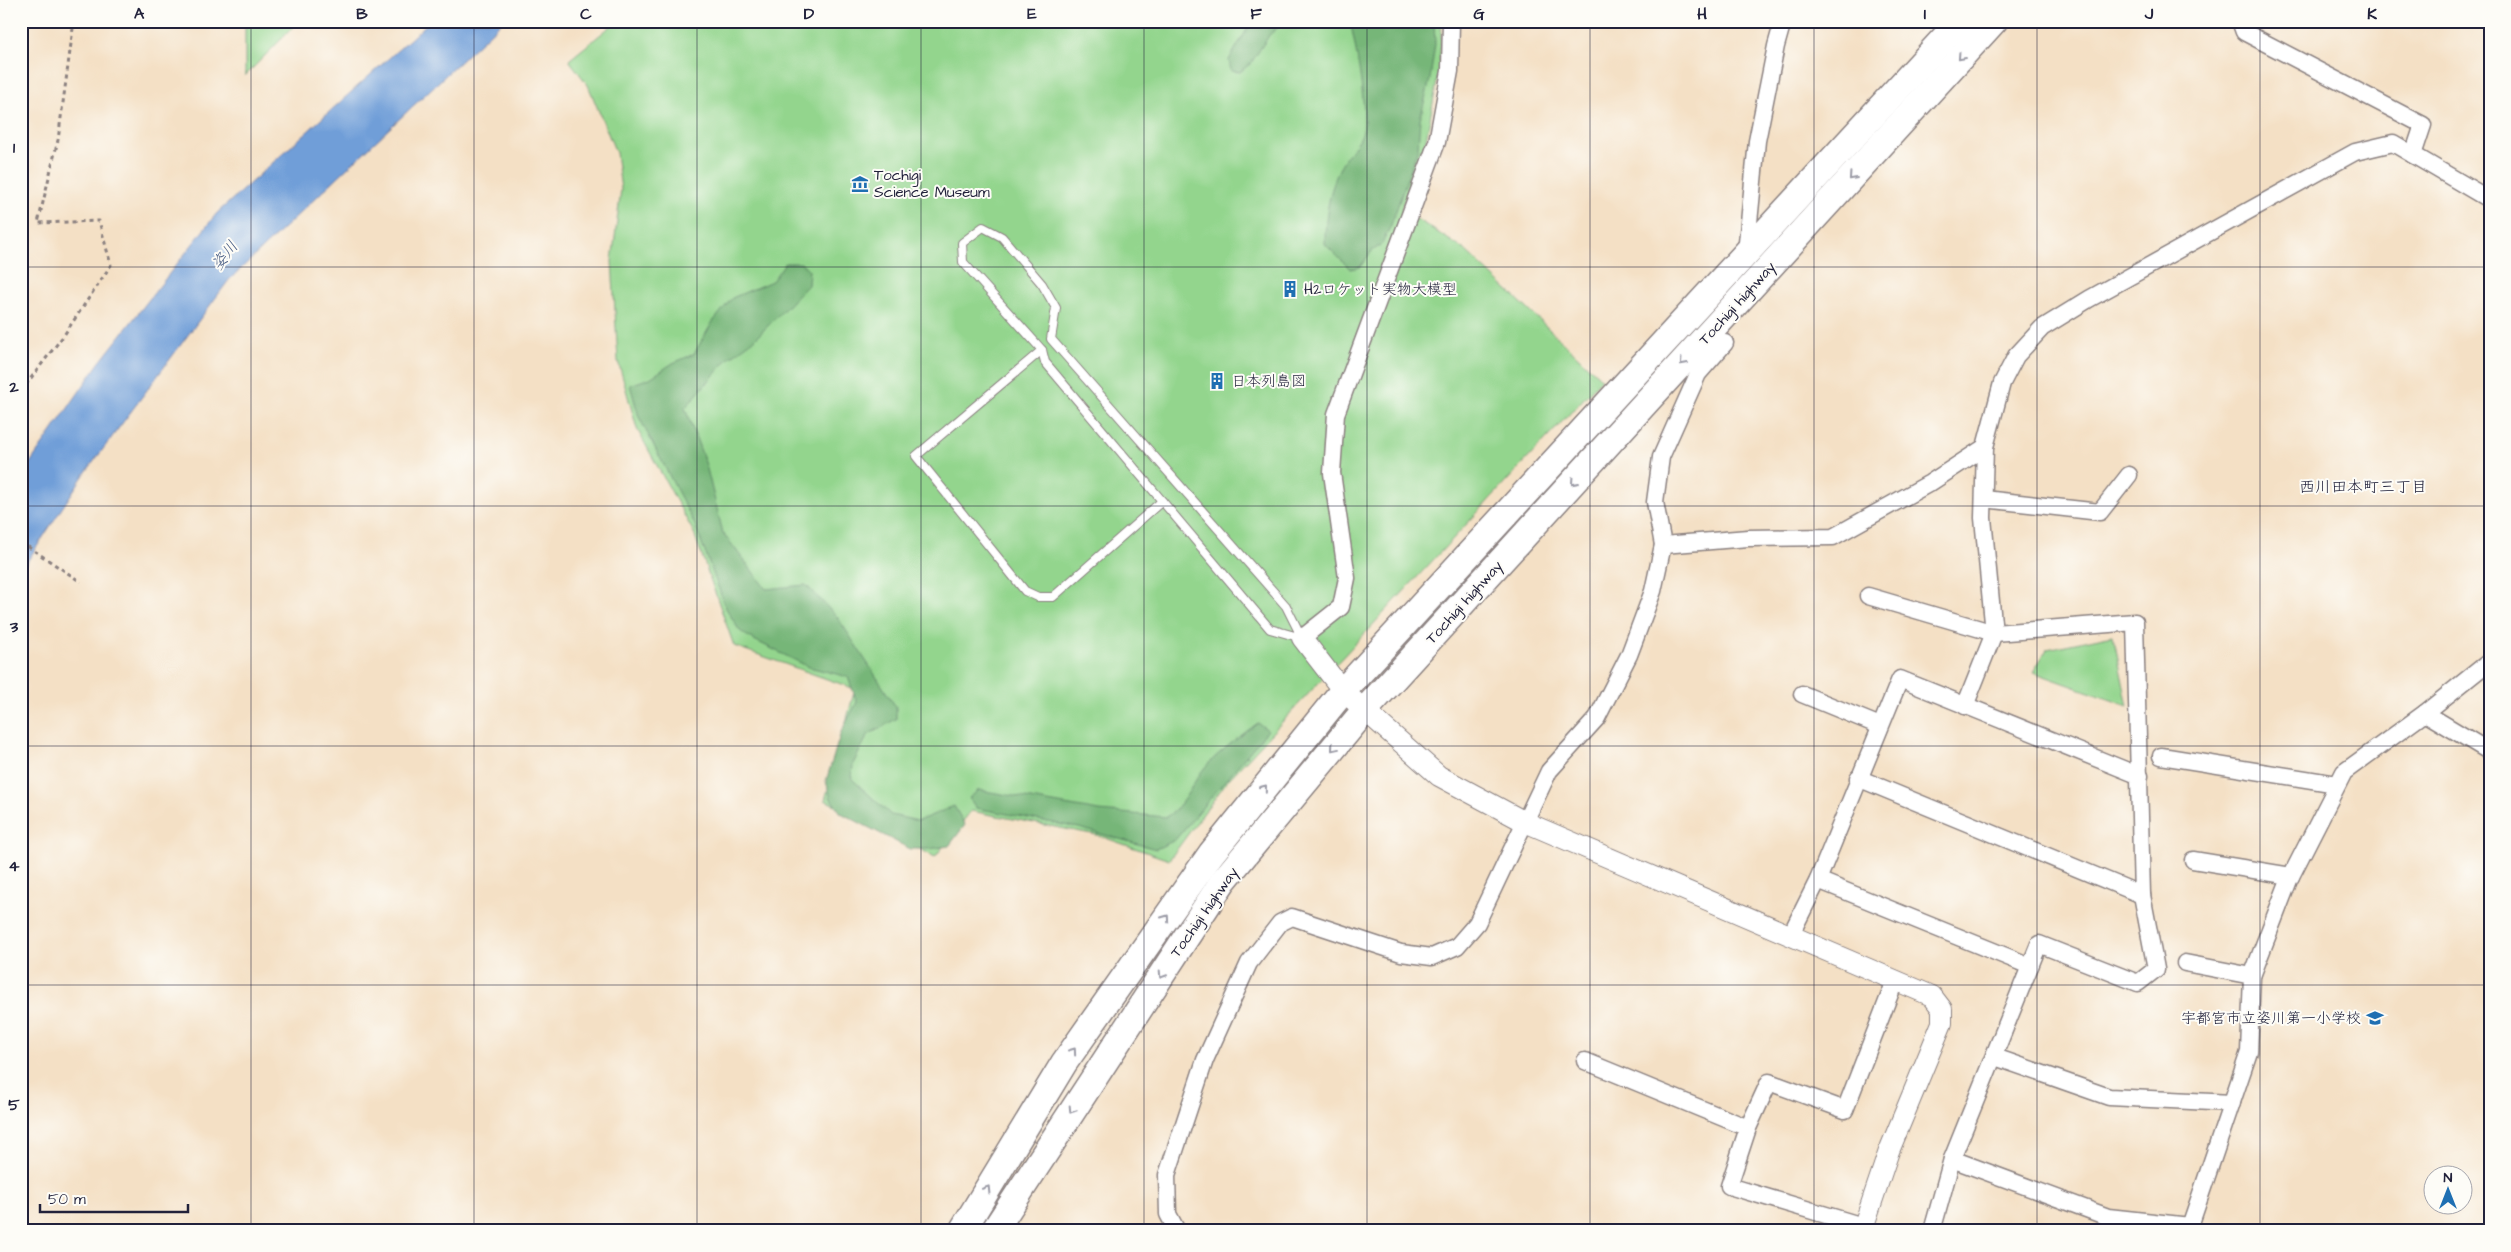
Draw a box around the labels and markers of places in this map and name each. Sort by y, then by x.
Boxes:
place label: Tochigi Science Museum [874,165,990,203]
museum icon: Tochigi Science Museum [850,174,870,194]
building icon: H2ロケット実物大模型 [1280,279,1300,299]
place label: H2ロケット実物大模型 [1304,279,1457,300]
building icon: 日本列島図 [1207,371,1227,391]
place label: 日本列島図 [1231,371,1306,392]
place label: 宇都宮市立姿川第一小学校 [2181,1008,2361,1029]
school or university icon: 宇都宮市立姿川第一小学校 [2365,1008,2385,1028]

